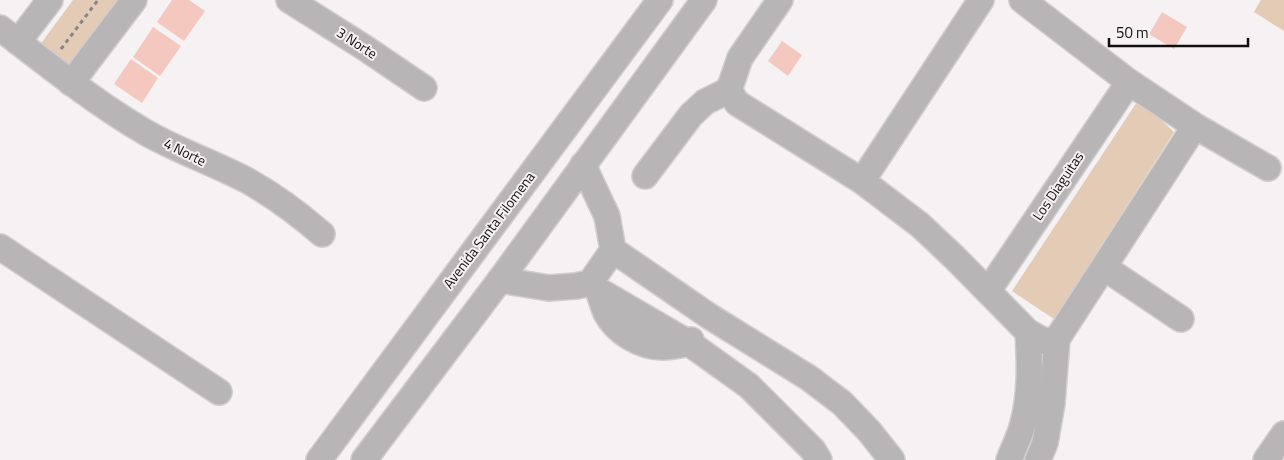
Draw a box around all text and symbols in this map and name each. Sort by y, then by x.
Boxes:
scale bar [1109,15,1248,47]
text: 50 m [1116,21,1149,44]
street label: 3 Norte [333,22,382,64]
street label: 4 Norte [161,132,210,171]
street label: Los Diaguitas [1027,147,1088,224]
street label: Avenida Santa Filomena [438,167,540,292]

